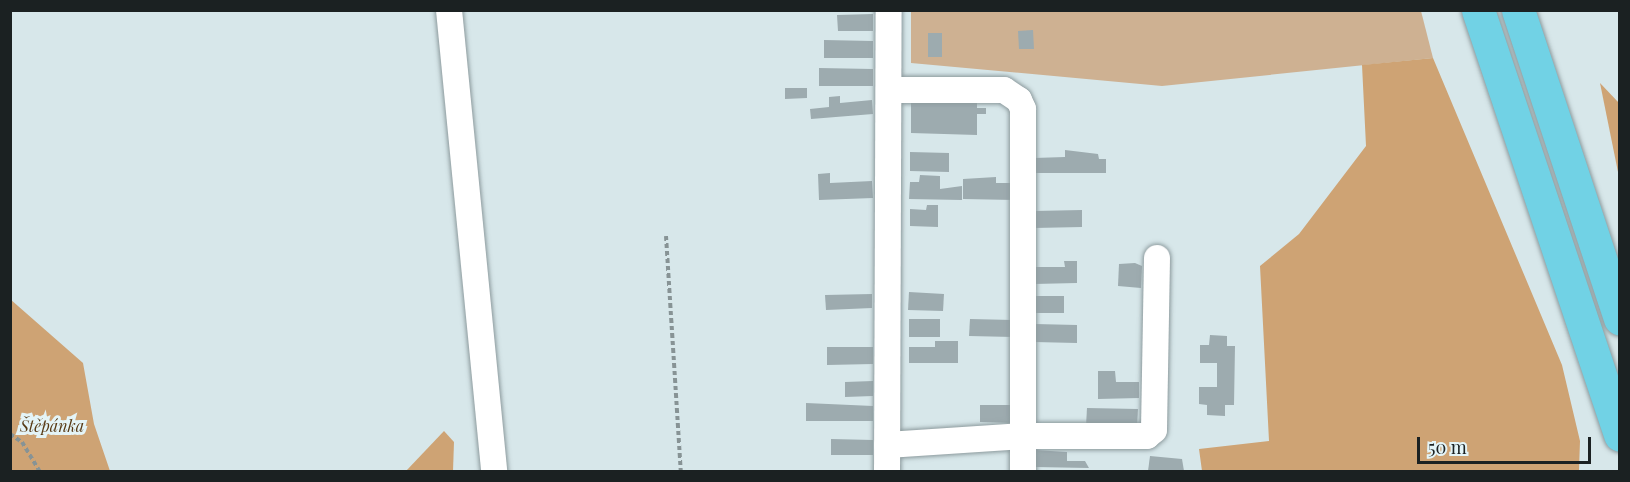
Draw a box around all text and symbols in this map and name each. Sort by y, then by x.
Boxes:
park label: Štěpánka [20,416,84,436]
scale bar [1420,425,1594,463]
text: 50 m [1428,435,1467,459]

